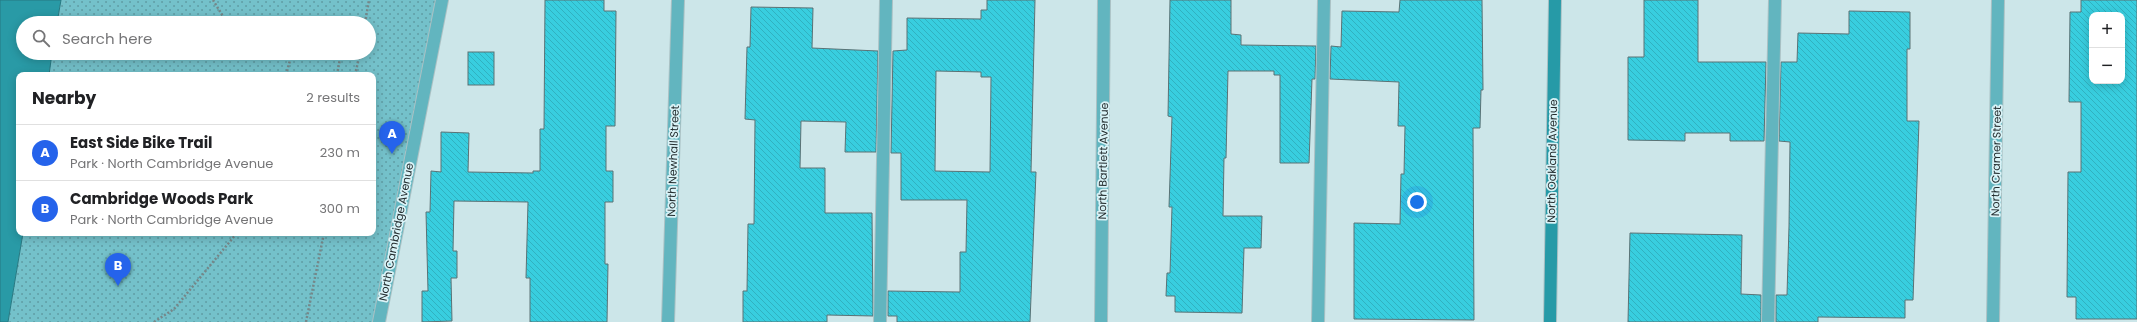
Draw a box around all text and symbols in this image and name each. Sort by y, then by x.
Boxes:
map controls [2089,12,2125,84]
button: + [2089,12,2125,48]
search box [16,16,376,60]
icon: search [30,27,52,49]
text: Search here [62,28,152,49]
button: − [2089,48,2125,84]
text: Nearby [32,86,96,110]
text: 2 results [306,88,360,107]
street label: North Oakland Avenue [1543,99,1561,223]
street label: North Bartlett Avenue [1094,102,1112,220]
street label: North Newhall Street [663,105,683,217]
street label: North Cramer Street [1987,106,2005,216]
pin: A [379,121,405,154]
text: East Side Bike Trail [70,132,213,153]
text: A [40,143,50,162]
text: 230 m [320,143,360,162]
text: Park · North Cambridge Avenue [70,154,273,173]
street label: North Cambridge Avenue [375,161,417,302]
text: Cambridge Woods Park [70,188,253,209]
your location [1407,192,1427,212]
text: B [41,199,49,218]
text: 300 m [319,199,360,218]
text: Park · North Cambridge Avenue [70,210,273,229]
pin: B [105,253,131,286]

